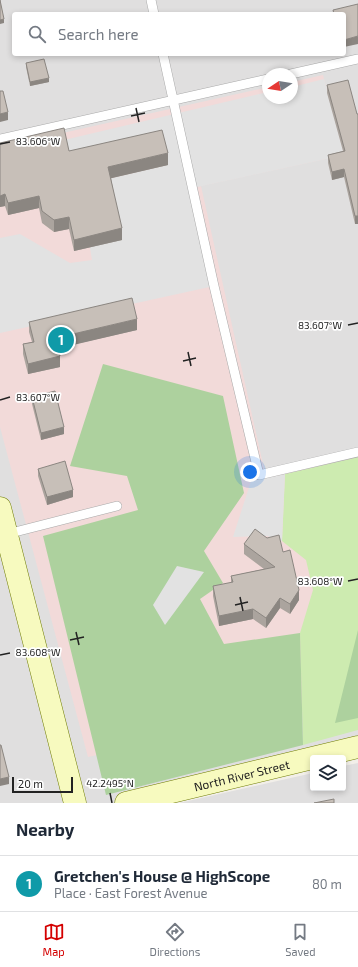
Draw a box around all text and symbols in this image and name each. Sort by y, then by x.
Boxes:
search box [12,12,346,56]
icon: search [26,23,48,45]
text: Search here [58,25,139,43]
north arrow [262,68,298,104]
text: 83.606°W [16,135,61,147]
text: 83.607°W [298,319,342,331]
pin: 1 [48,325,74,355]
text: 83.607°W [16,391,60,403]
your location [240,462,260,482]
text: 83.608°W [298,575,343,587]
text: 83.608°W [16,646,61,658]
map controls [310,755,346,791]
button: layers [310,755,346,791]
street label: North River Street [192,757,291,793]
scale bar [12,775,73,794]
text: 20 m [18,777,43,790]
text: 42.2495°N [86,777,134,789]
text: Nearby [16,819,74,839]
text: Gretchen's House @ HighScope [54,867,270,885]
text: 1 [26,876,32,892]
text: 80 m [312,876,342,892]
text: Place · East Forest Avenue [54,885,208,901]
tab: Map [43,921,65,958]
tab: Directions [150,921,200,958]
tab: Saved [285,921,316,958]

